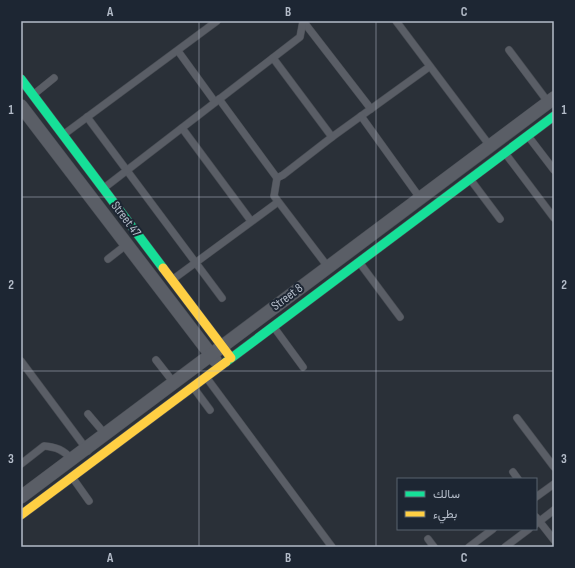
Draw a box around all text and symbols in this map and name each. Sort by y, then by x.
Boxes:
text: A [106,4,114,20]
text: B [285,4,291,20]
text: C [461,4,468,20]
text: 1 [8,102,14,118]
text: 1 [561,102,567,118]
street label: Street 47 [108,198,145,240]
text: 2 [8,277,14,293]
text: 2 [561,277,567,293]
street label: Street 8 [268,280,306,314]
text: 3 [8,451,14,467]
text: 3 [561,451,567,467]
legend [397,478,537,530]
text: سالك [433,487,460,502]
text: بطيء [433,507,457,524]
text: A [106,550,114,566]
text: B [285,550,291,566]
text: C [461,550,468,566]

